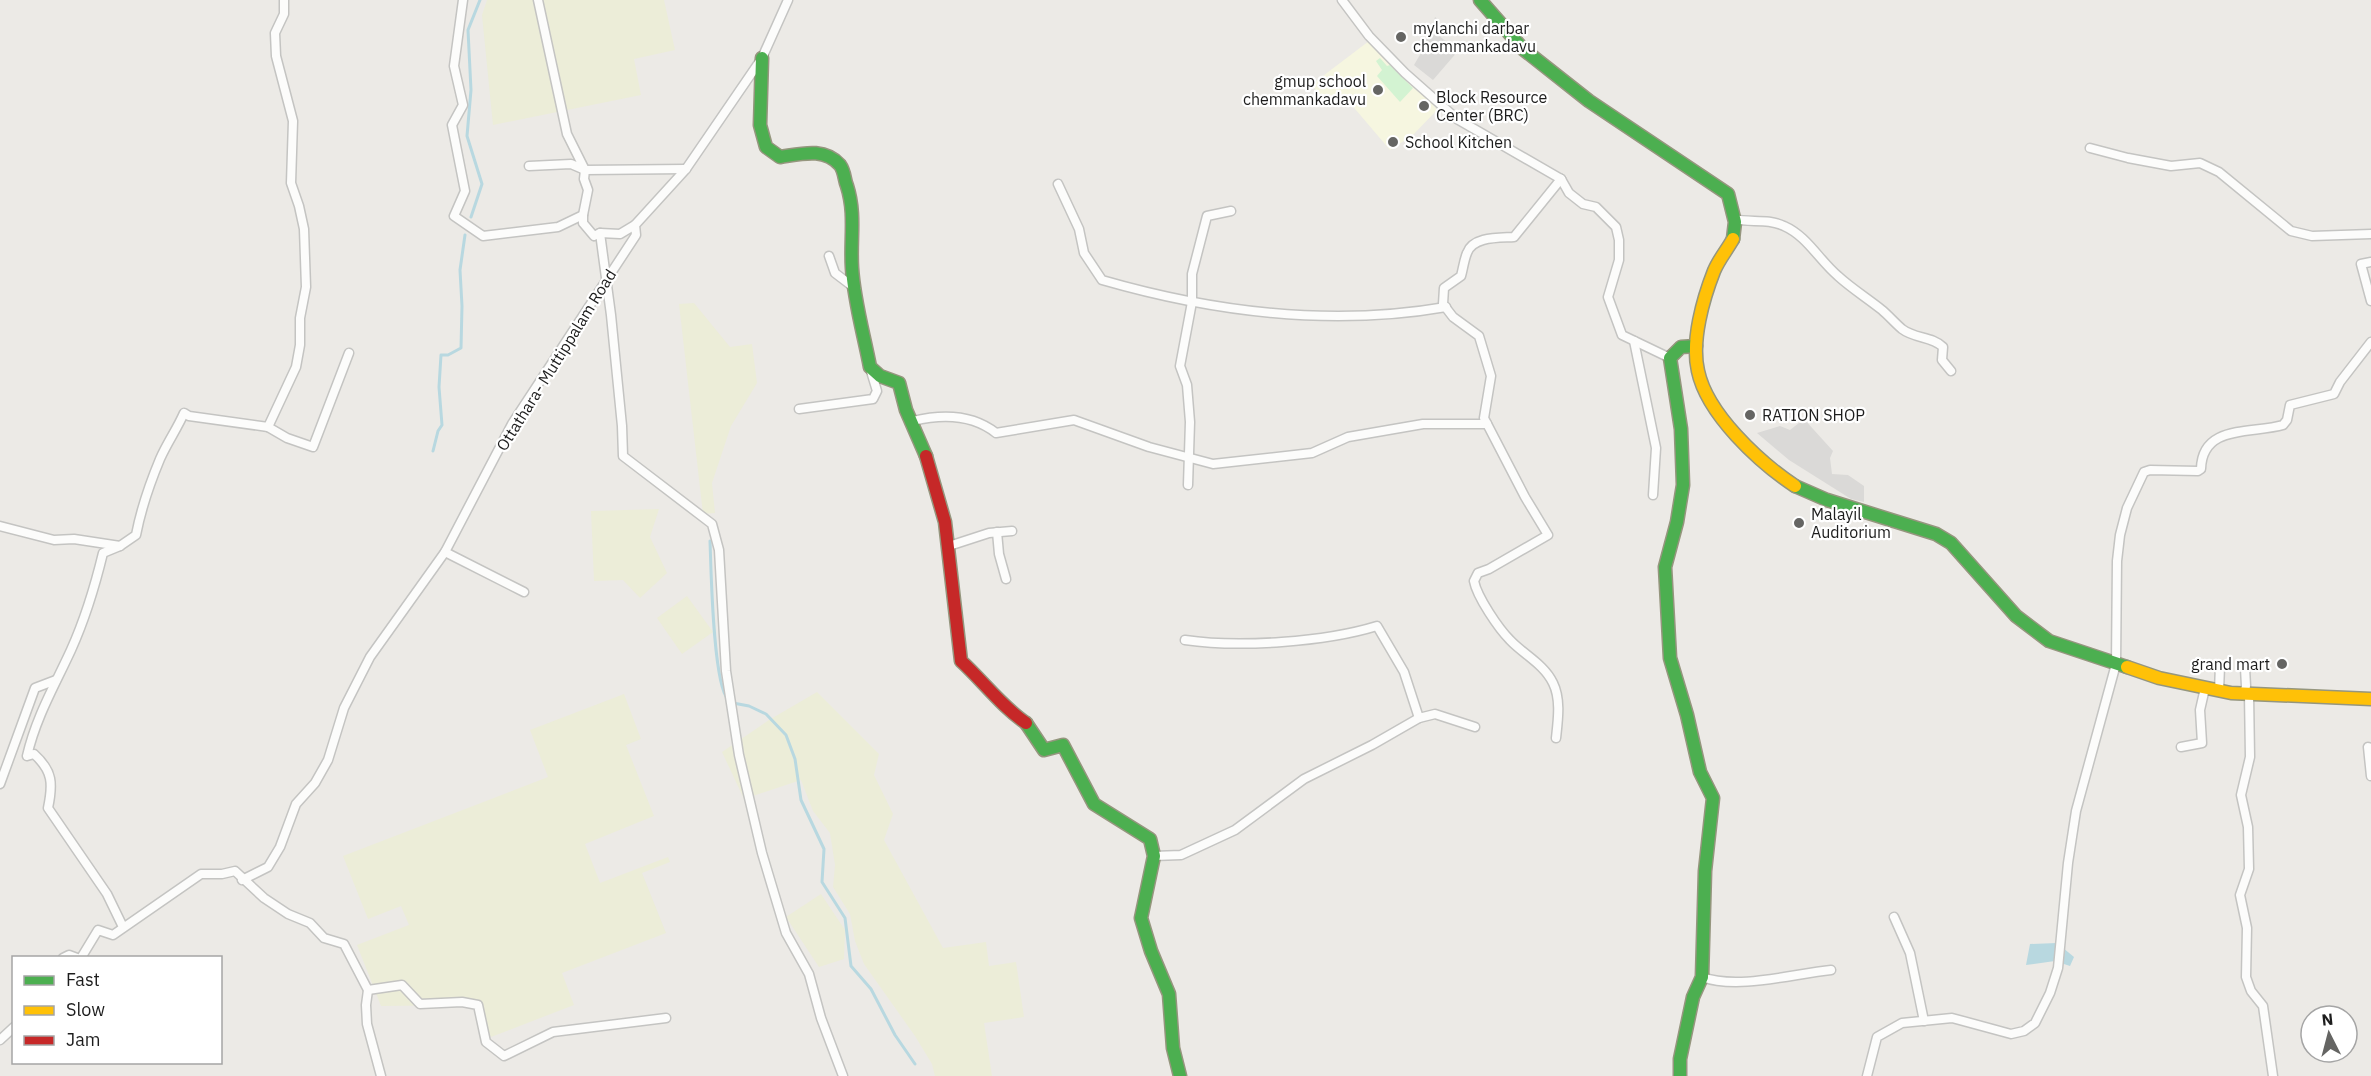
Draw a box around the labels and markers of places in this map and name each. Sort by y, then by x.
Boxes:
place label: mylanchi darbar chemmankadavu [1413,18,1536,56]
marker: mylanchi darbar chemmankadavu [1394,30,1408,44]
place label: gmup school chemmankadavu [1243,71,1366,109]
marker: gmup school chemmankadavu [1371,83,1385,97]
place label: Block Resource Center (BRC) [1436,87,1547,125]
marker: Block Resource Center (BRC) [1417,99,1431,113]
place label: School Kitchen [1405,132,1512,152]
marker: School Kitchen [1386,135,1400,149]
place label: RATION SHOP [1762,405,1865,425]
marker: RATION SHOP [1743,408,1757,422]
place label: Malayil Auditorium [1811,504,1891,542]
marker: Malayil Auditorium [1792,516,1806,530]
place label: grand mart [2191,654,2270,674]
marker: grand mart [2275,657,2289,671]

